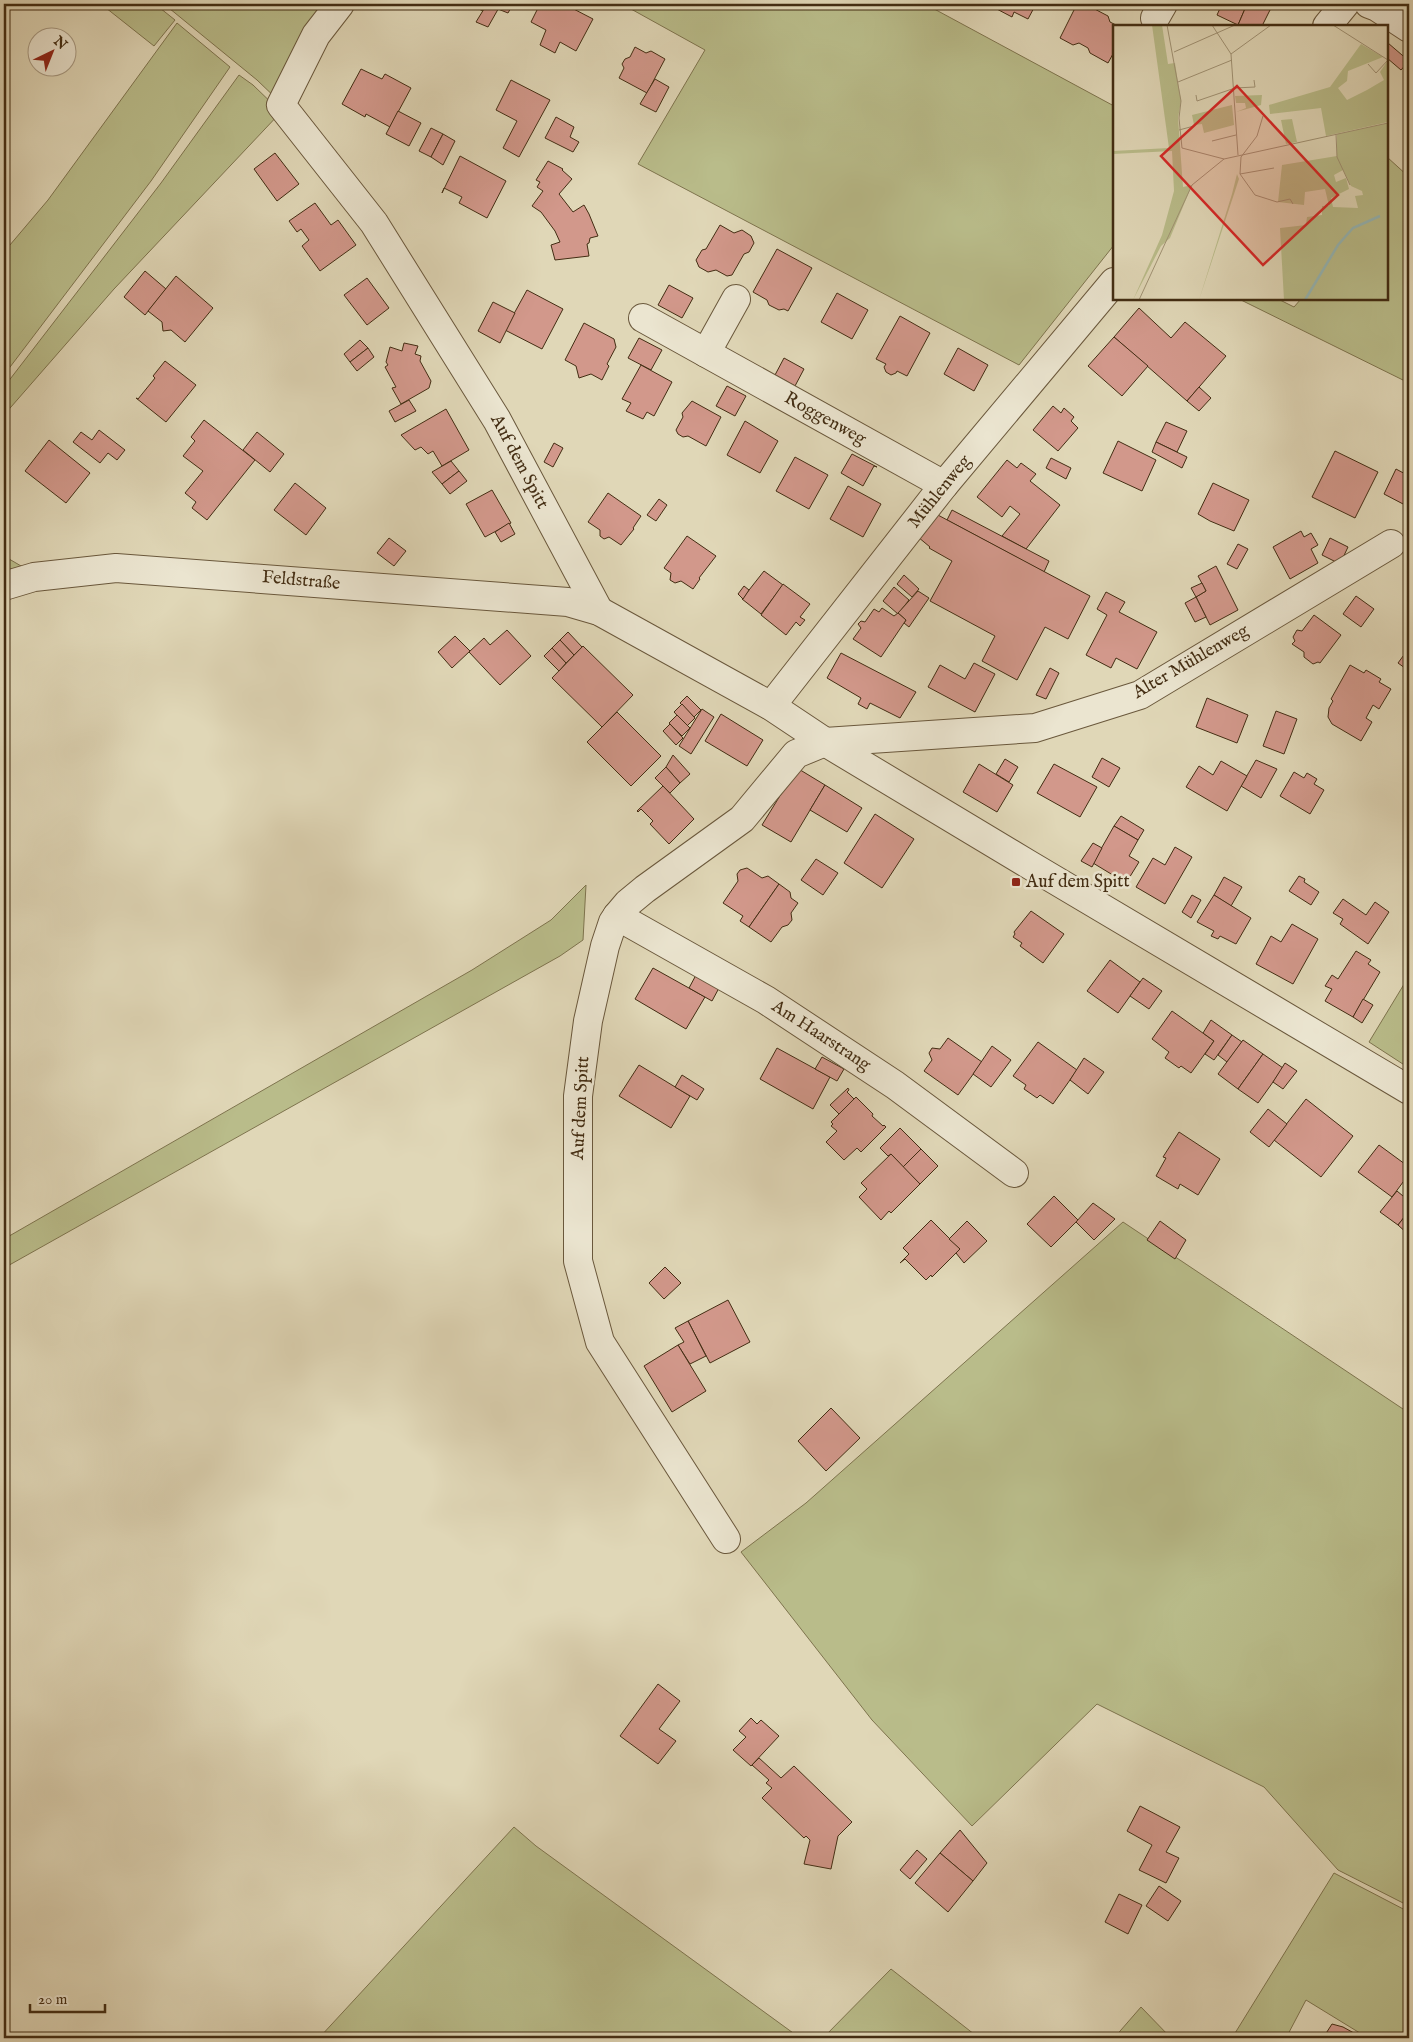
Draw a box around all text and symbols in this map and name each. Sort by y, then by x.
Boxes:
inset map [1113,25,1388,300]
north arrow [28,28,78,78]
text: N [49,32,71,54]
street label: Roggenweg [780,387,870,451]
street label: Auf dem Spitt [484,410,553,513]
street label: Mühlenweg [903,450,977,533]
street label: Feldstraße [261,566,341,596]
street label: Alter Mühlenweg [1128,619,1253,705]
place label: Auf dem Spitt [1025,871,1130,894]
marker: Auf dem Spitt [1010,876,1022,888]
street label: Am Haarstrang [766,995,875,1077]
street label: Auf dem Spitt [567,1056,595,1161]
scale bar [30,1982,105,2014]
text: 20 m [38,1990,68,2009]

